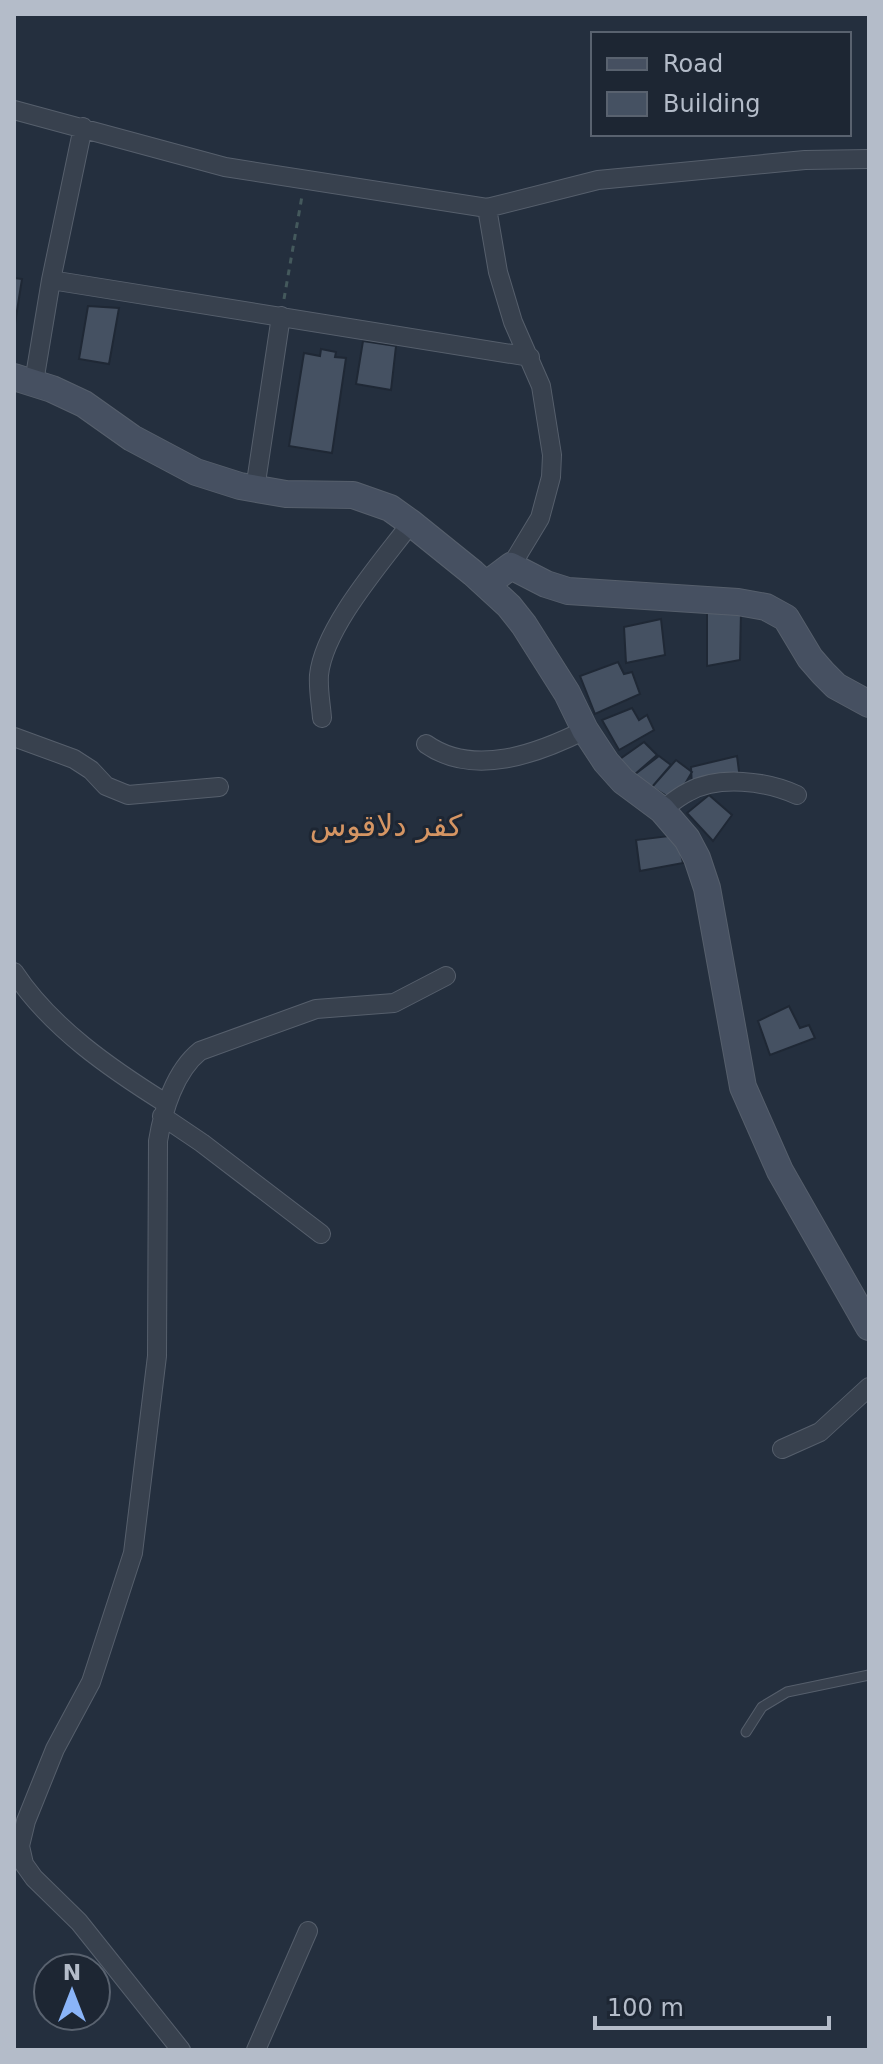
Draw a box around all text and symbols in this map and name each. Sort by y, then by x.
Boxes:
legend [591,32,851,136]
text: Road [663,50,723,78]
text: Building [663,90,760,118]
district label: كفر دلاقوس [310,808,463,843]
north arrow [32,1952,112,2032]
text: N [63,1960,81,1985]
scale bar [595,1980,829,2030]
text: 100 m [607,1994,684,2022]

